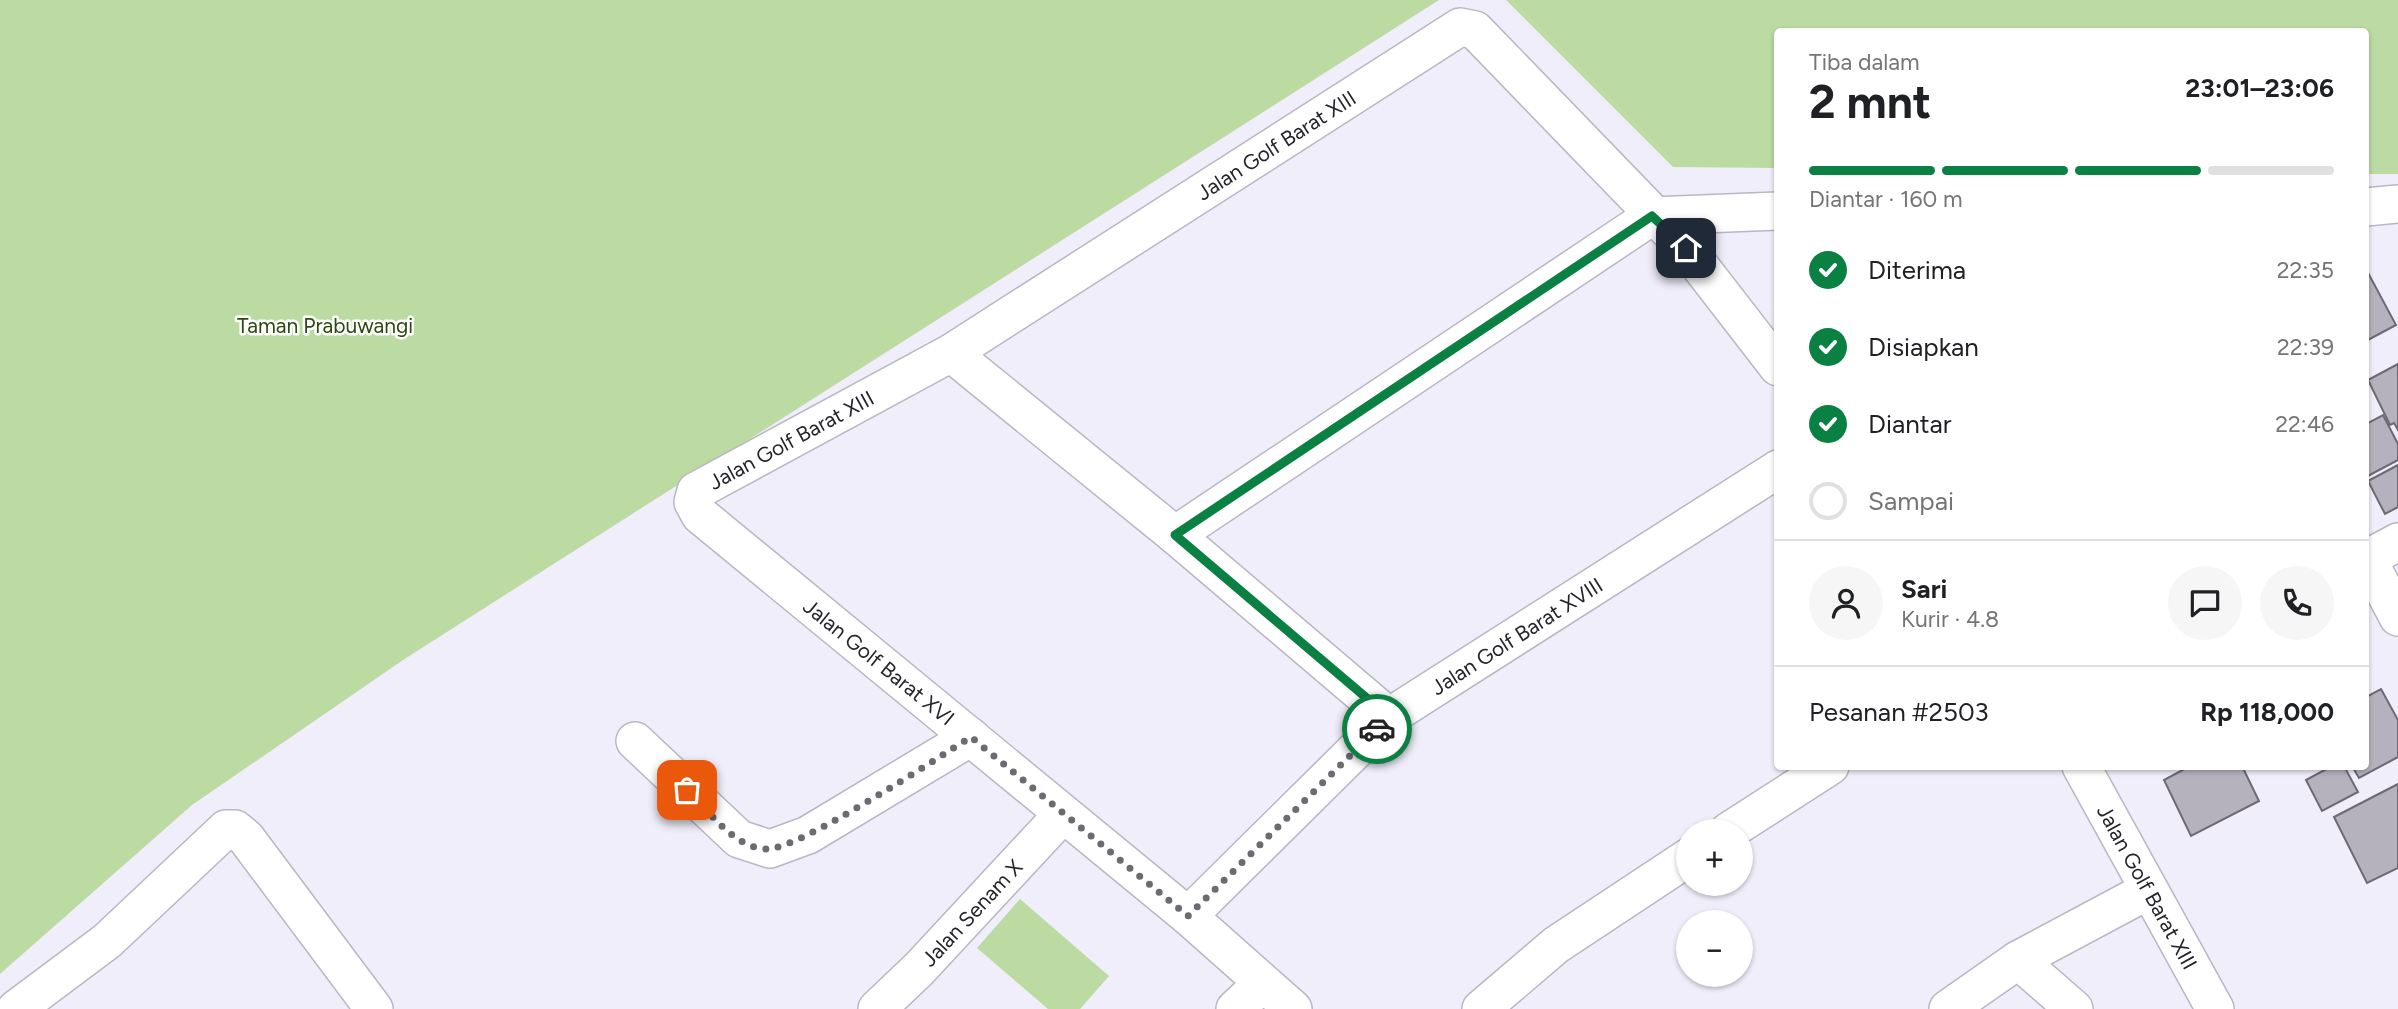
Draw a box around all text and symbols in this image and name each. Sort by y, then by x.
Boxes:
text: Tiba dalam [1809,48,1920,76]
text: 23:01–23:06 [2185,72,2334,104]
text: 2 mnt [1809,74,1931,130]
street label: Jalan Golf Barat XIII [1192,85,1360,205]
text: Diantar · 160 m [1809,185,1963,213]
pin [1656,218,1716,278]
icon: home [1667,229,1705,267]
icon: check [1809,251,1847,289]
text: Diterima [1868,254,1966,286]
text: 22:35 [2277,256,2334,284]
park label: Taman Prabuwangi [237,313,413,338]
icon: check [1809,328,1847,366]
text: Disiapkan [1868,331,1979,363]
text: 22:39 [2277,333,2334,361]
street label: Jalan Golf Barat XIII [704,385,878,494]
icon: check [1809,405,1847,443]
text: Diantar [1868,408,1952,440]
text: 22:46 [2275,410,2334,438]
text: Sampai [1868,485,1954,517]
button: person [1809,566,1883,640]
button: chat [2168,566,2242,640]
button: phone [2260,566,2334,640]
street label: Jalan Golf Barat XVIII [1426,572,1607,700]
text: Sari [1901,573,1947,605]
street label: Jalan Golf Barat XVI [798,593,960,731]
text: Kurir · 4.8 [1901,605,1999,633]
courier [1342,694,1412,764]
text: Pesanan #2503 [1809,696,1989,728]
text: Rp 118,000 [2200,696,2334,728]
icon: car [1358,710,1396,748]
pin [657,760,717,820]
icon: bag [668,771,706,809]
street label: Jalan Golf Barat XIII [2092,800,2203,973]
map controls [1676,819,1753,987]
button: + [1676,819,1753,896]
street label: Jalan Senam X [916,854,1027,971]
button: − [1676,910,1753,987]

